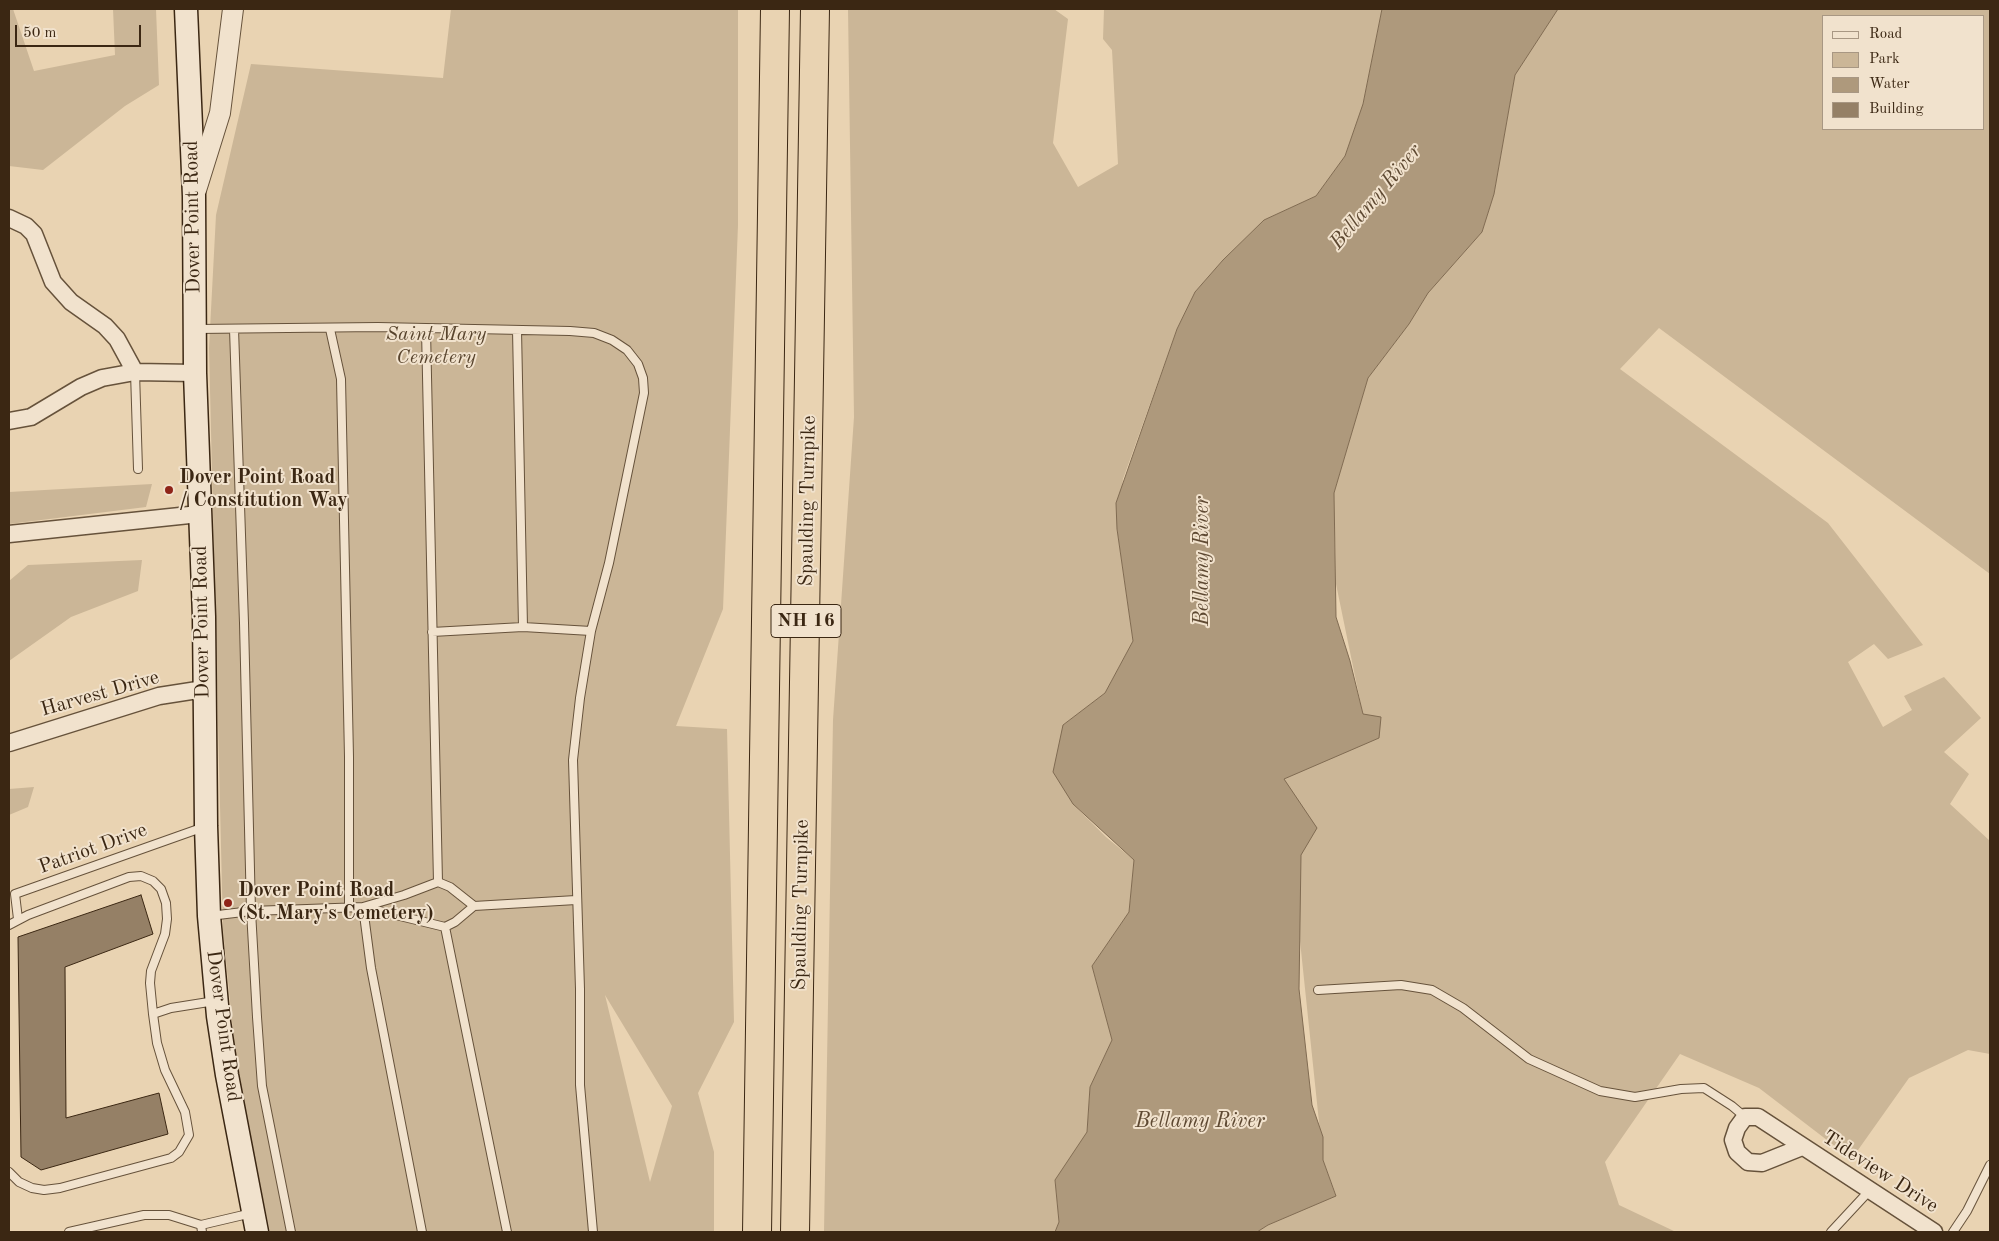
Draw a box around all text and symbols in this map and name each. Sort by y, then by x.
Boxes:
scale bar [18,15,144,47]
legend [1822,15,1984,130]
text: 50 m [23,26,57,41]
text: Road [1869,27,1902,42]
text: Park [1869,52,1900,67]
text: Water [1869,77,1910,92]
text: Building [1869,102,1924,117]
water label: Bellamy River [1325,139,1427,255]
street label: Dover Point Road [180,140,206,294]
park label: Saint Mary Cemetery [386,323,486,370]
street label: Spaulding Turnpike [795,415,821,587]
place label: Dover Point Road / Constitution Way [179,466,348,513]
marker: Dover Point Road / Constitution Way [163,484,175,496]
water label: Bellamy River [1189,496,1215,626]
street label: Dover Point Road [189,545,215,699]
road number: NH 16 [771,604,841,638]
street label: Harvest Drive [38,666,162,722]
street label: Patriot Drive [35,818,151,880]
street label: Spaulding Turnpike [788,819,814,991]
place label: Dover Point Road (St. Mary's Cemetery) [238,879,434,926]
marker: Dover Point Road (St. Mary's Cemetery) [222,897,234,909]
street label: Dover Point Road [200,948,246,1104]
water label: Bellamy River [1135,1108,1265,1134]
street label: Tideview Drive [1817,1126,1943,1218]

